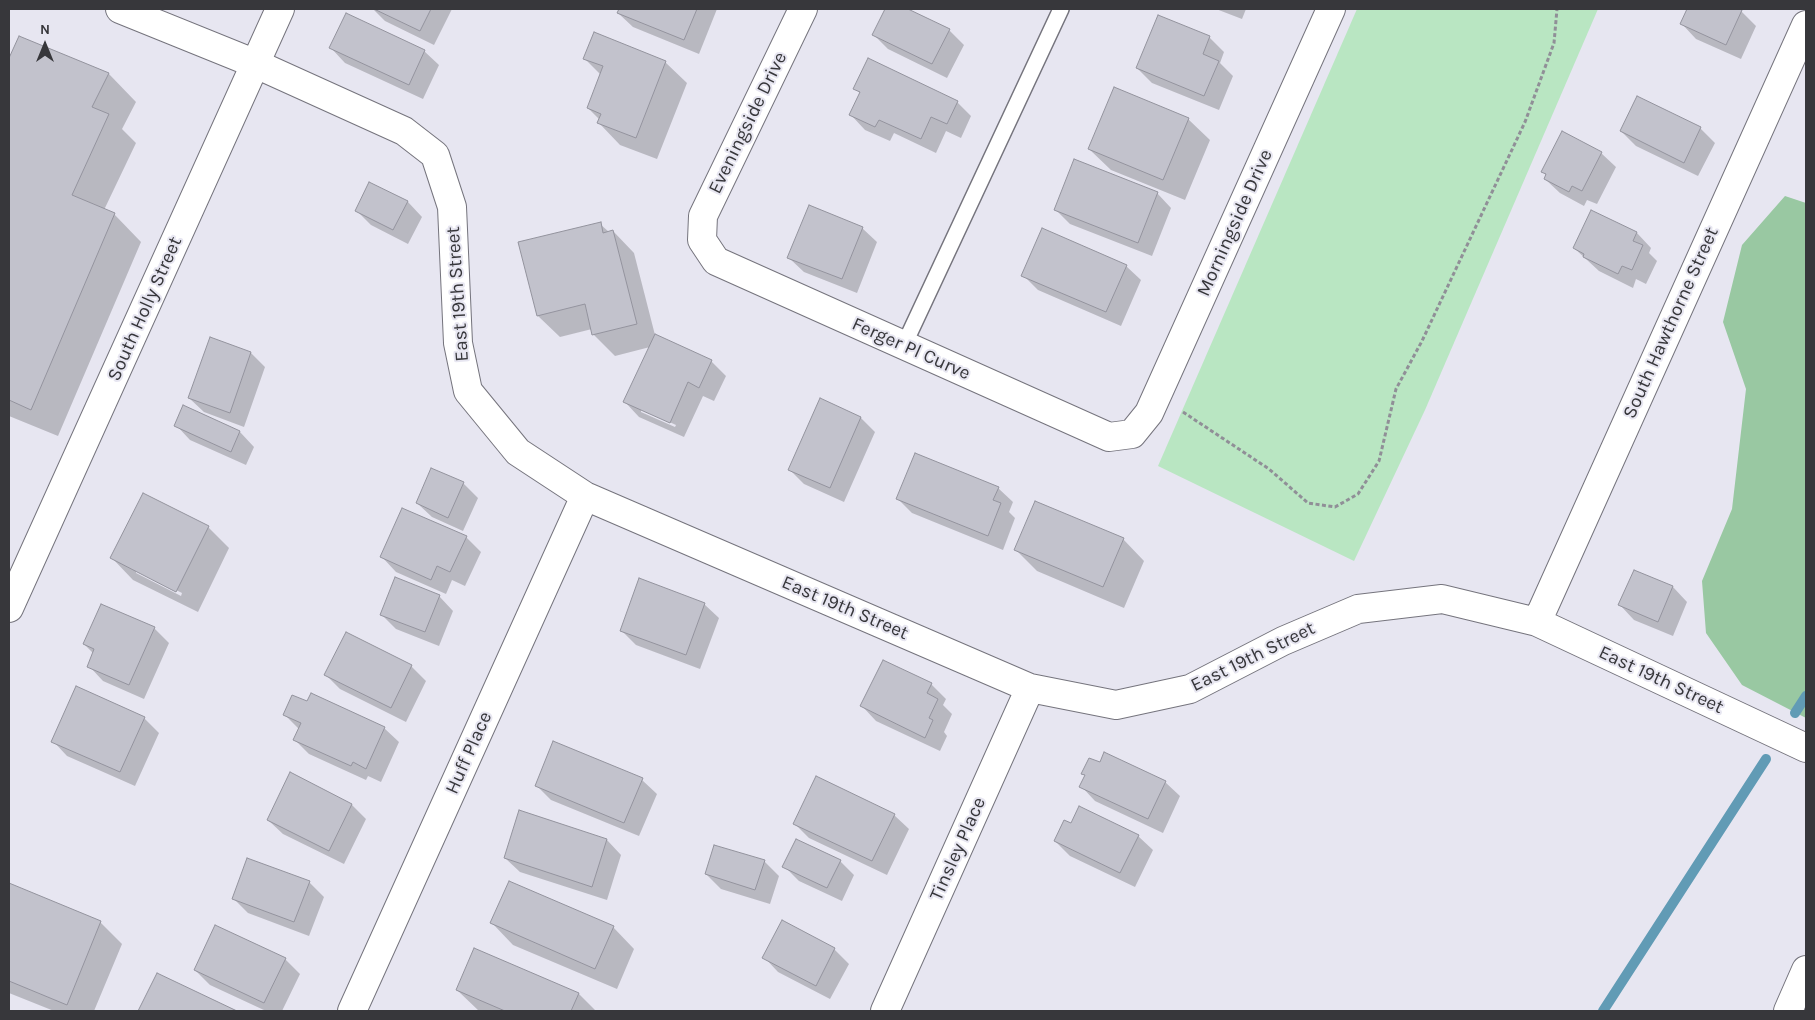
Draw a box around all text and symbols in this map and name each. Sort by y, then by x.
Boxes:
north arrow [20,20,70,70]
text: N [40,21,50,38]
street label: Eveningside Drive [704,48,792,198]
street label: Morningside Drive [1192,146,1278,300]
street label: South Hawthorne Street [1618,224,1724,422]
street label: East 19th Street [442,226,474,362]
street label: South Holly Street [103,233,187,385]
street label: Ferger Pl Curve [848,313,974,385]
street label: East 19th Street [778,571,912,645]
street label: East 19th Street [1187,617,1319,697]
street label: East 19th Street [1595,641,1727,719]
street label: Huff Place [441,708,497,798]
street label: Tinsley Place [925,794,991,904]

